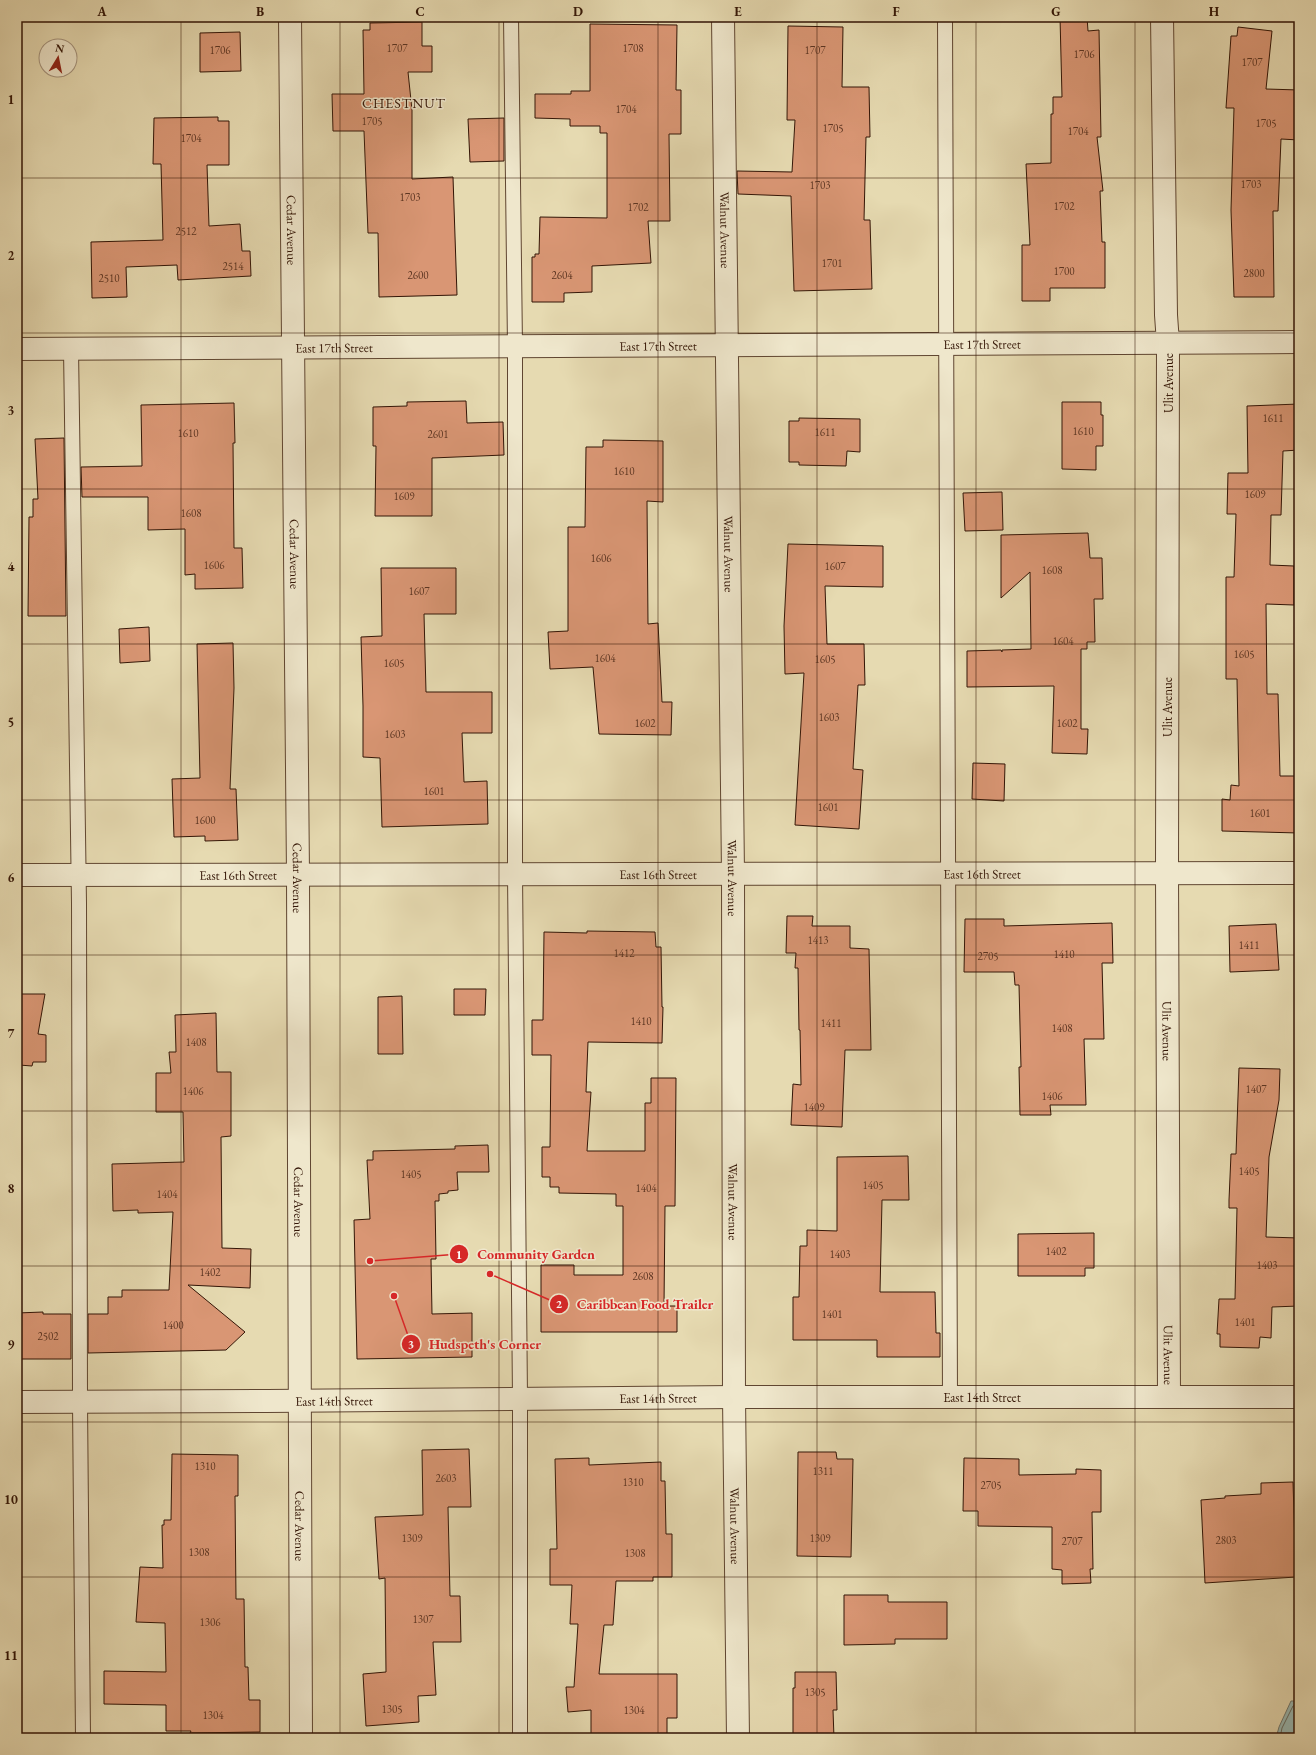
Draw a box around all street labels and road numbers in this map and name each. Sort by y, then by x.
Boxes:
street label: Walnut Avenue [717,192,734,268]
street label: Cedar Avenue [283,195,301,265]
street label: East 17th Street [943,335,1021,352]
street label: East 17th Street [619,337,697,354]
street label: East 17th Street [295,339,373,356]
street label: Ulit Avenue [1160,353,1177,413]
street label: Walnut Avenue [720,516,738,592]
street label: Cedar Avenue [286,519,304,589]
street label: Ulit Avenue [1159,677,1176,737]
street label: Walnut Avenue [724,839,742,916]
street label: Cedar Avenue [289,843,307,913]
street label: East 16th Street [619,865,697,883]
street label: East 16th Street [943,865,1021,882]
street label: East 16th Street [199,866,277,883]
street label: Ulit Avenue [1159,1001,1176,1061]
street label: Walnut Avenue [725,1164,742,1240]
street label: Cedar Avenue [291,1167,308,1237]
street label: Ulit Avenue [1160,1325,1177,1385]
street label: East 14th Street [619,1389,697,1406]
street label: East 14th Street [943,1389,1021,1406]
street label: East 14th Street [295,1392,373,1409]
street label: Walnut Avenue [727,1487,744,1564]
street label: Cedar Avenue [292,1491,309,1561]

